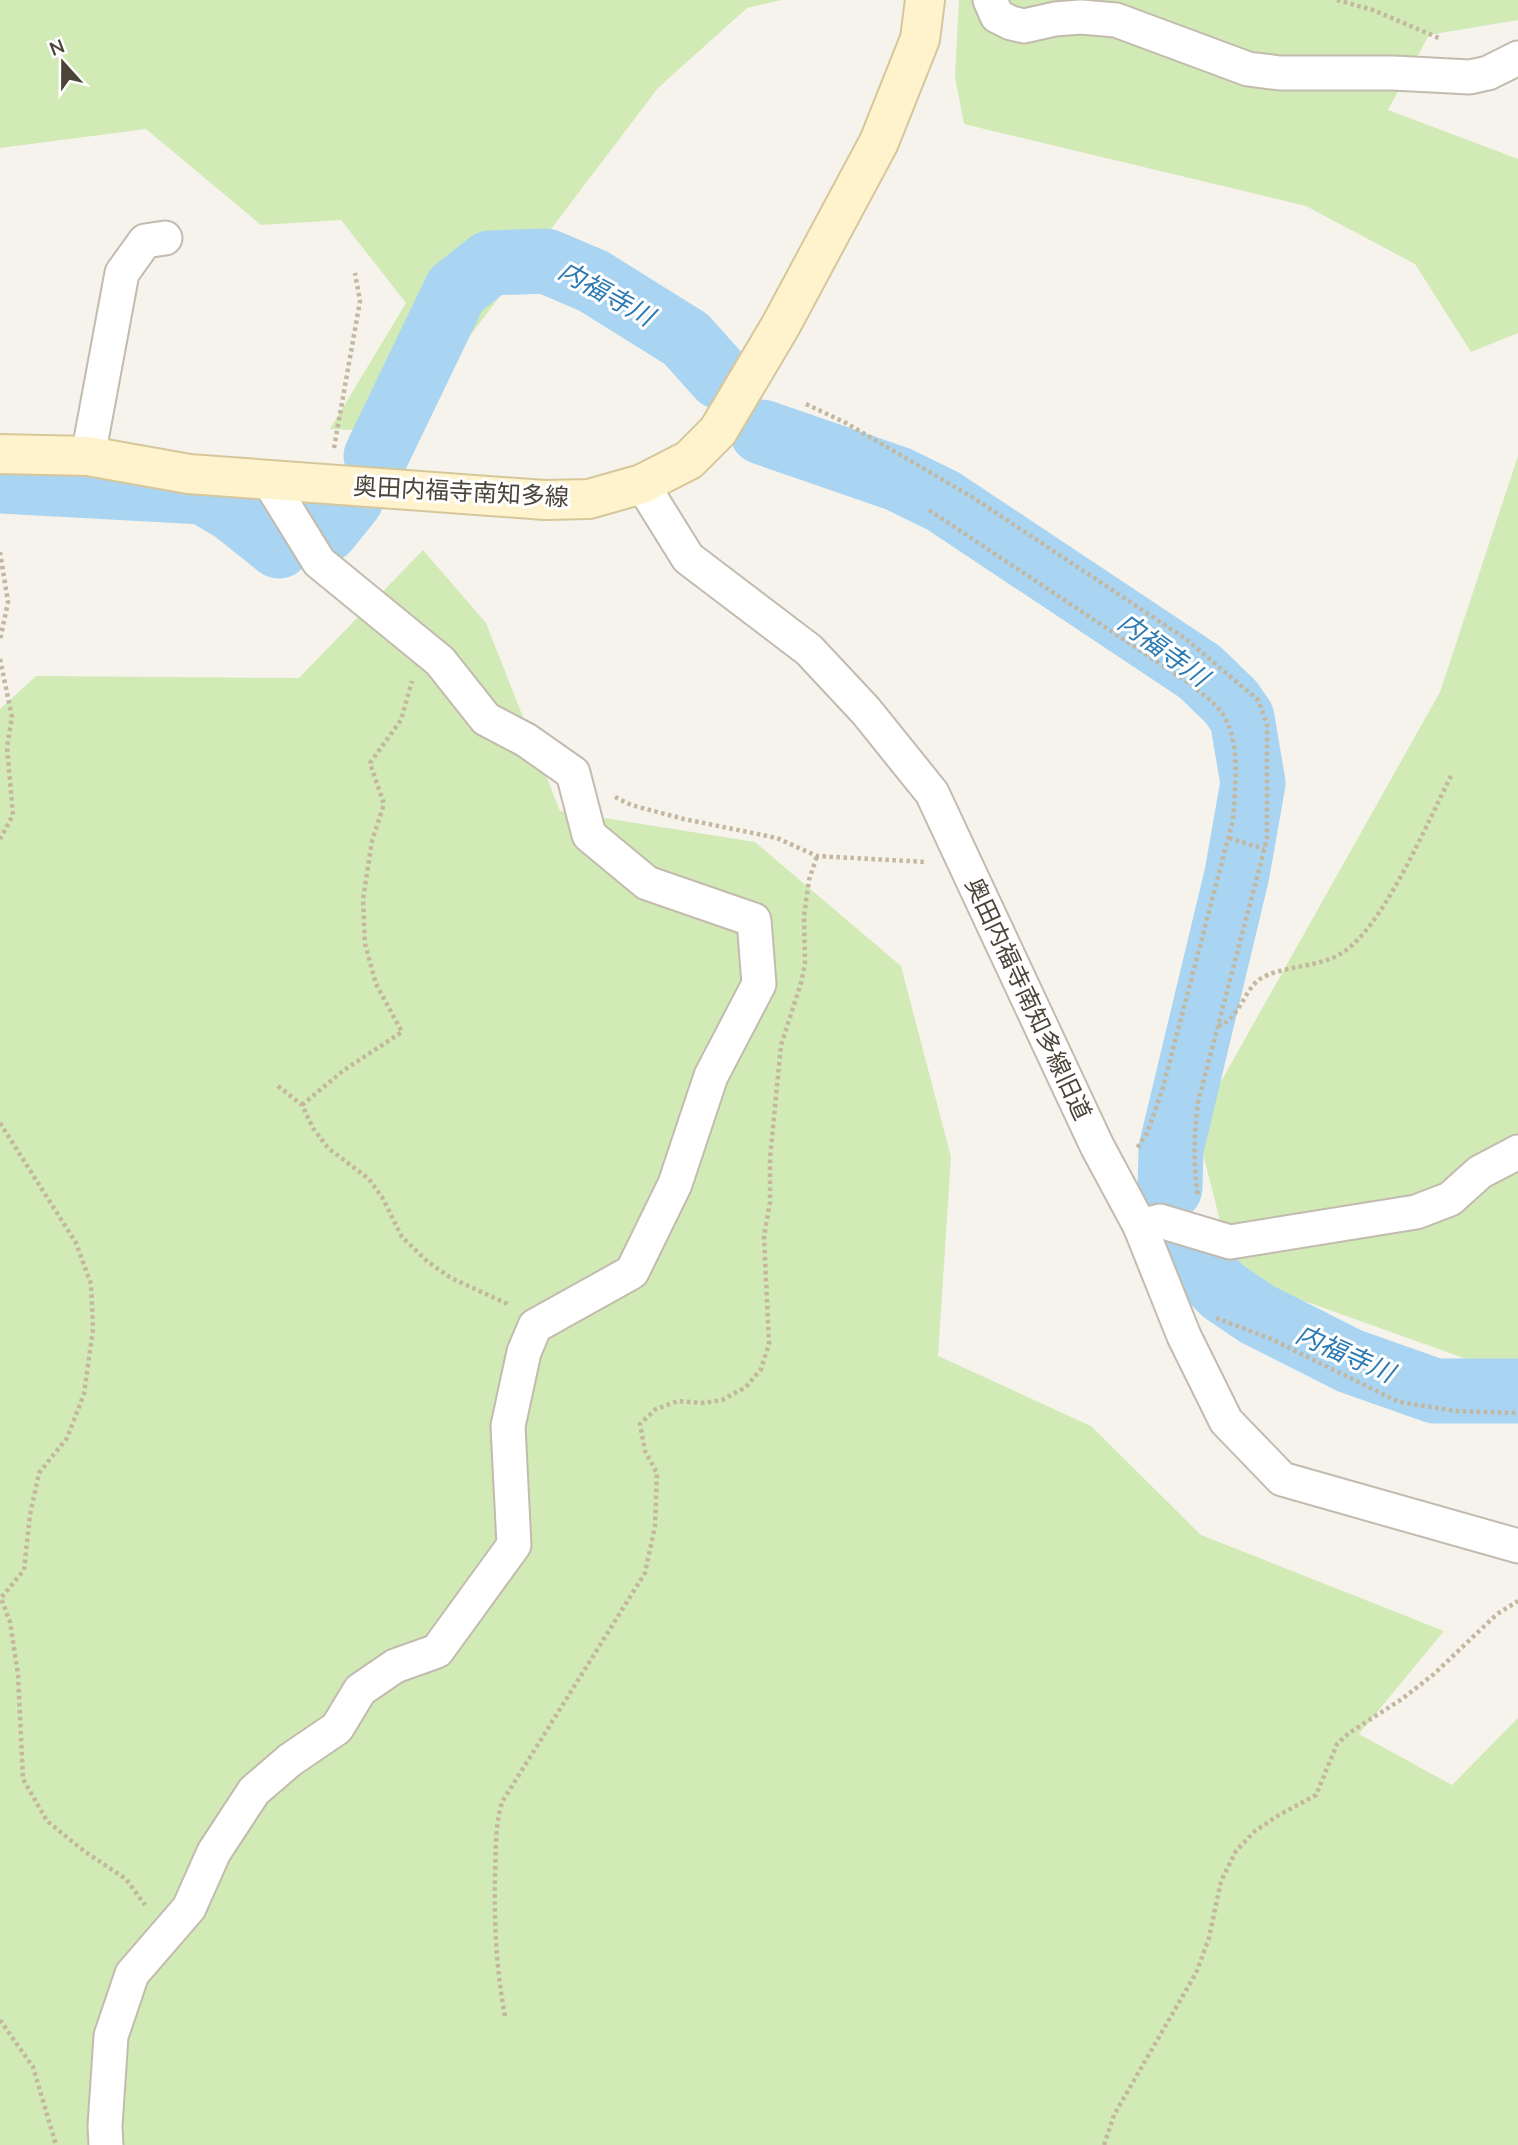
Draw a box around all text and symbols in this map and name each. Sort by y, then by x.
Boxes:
north arrow [28,28,98,98]
text: N [46,33,69,63]
water label: 内福寺川 [552,253,663,336]
street label: 奥田内福寺南知多線 [352,470,570,514]
water label: 内福寺川 [1111,605,1218,696]
street label: 奥田内福寺南知多線旧道 [958,873,1098,1125]
water label: 内福寺川 [1290,1317,1402,1392]

